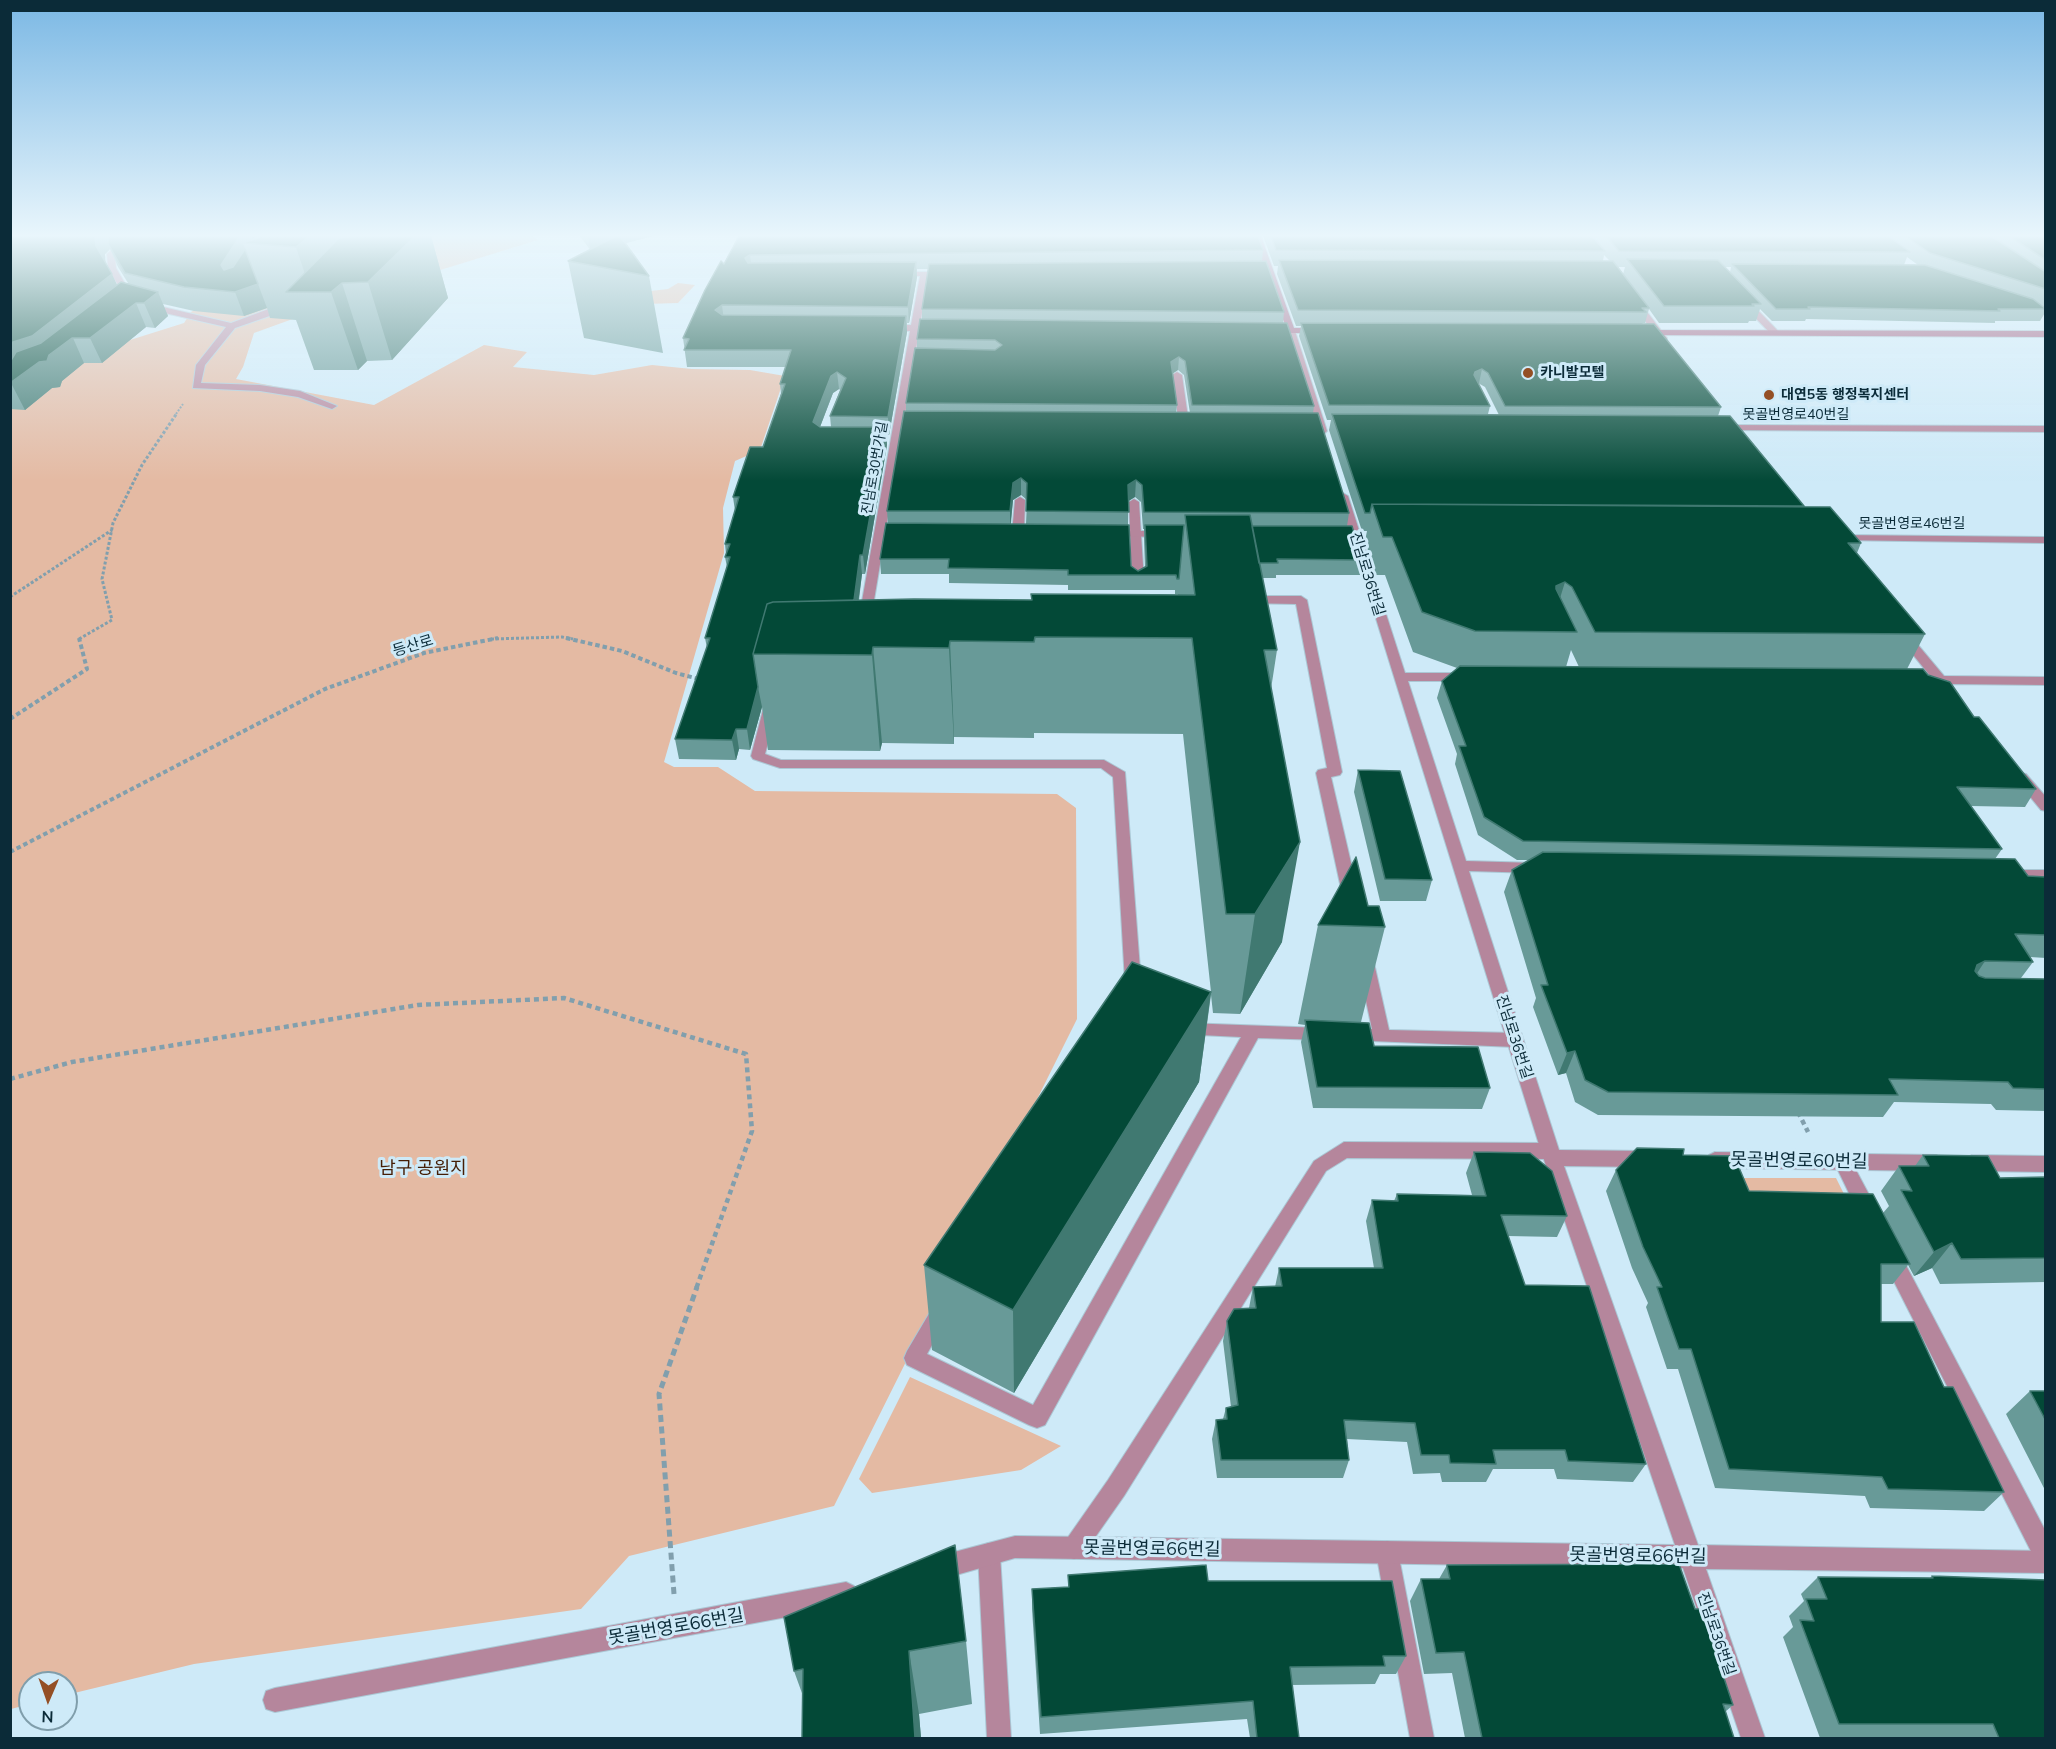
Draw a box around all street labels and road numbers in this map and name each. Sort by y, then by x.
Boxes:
street label: 못골번영로40번길 [1743,407,1849,423]
street label: 진남로30번가길 [859,420,891,516]
street label: 못골번영로46번길 [1859,516,1965,532]
street label: 진남로36번길 [1346,530,1388,618]
street label: 등산로 [391,631,435,661]
street label: 진남로36번길 [1492,993,1536,1081]
street label: 못골번영로60번길 [1730,1149,1868,1173]
street label: 못골번영로66번길 [1083,1537,1221,1561]
street label: 못골번영로66번길 [1569,1544,1707,1568]
street label: 진남로36번길 [1693,1590,1739,1678]
street label: 못골번영로66번길 [606,1604,746,1650]

